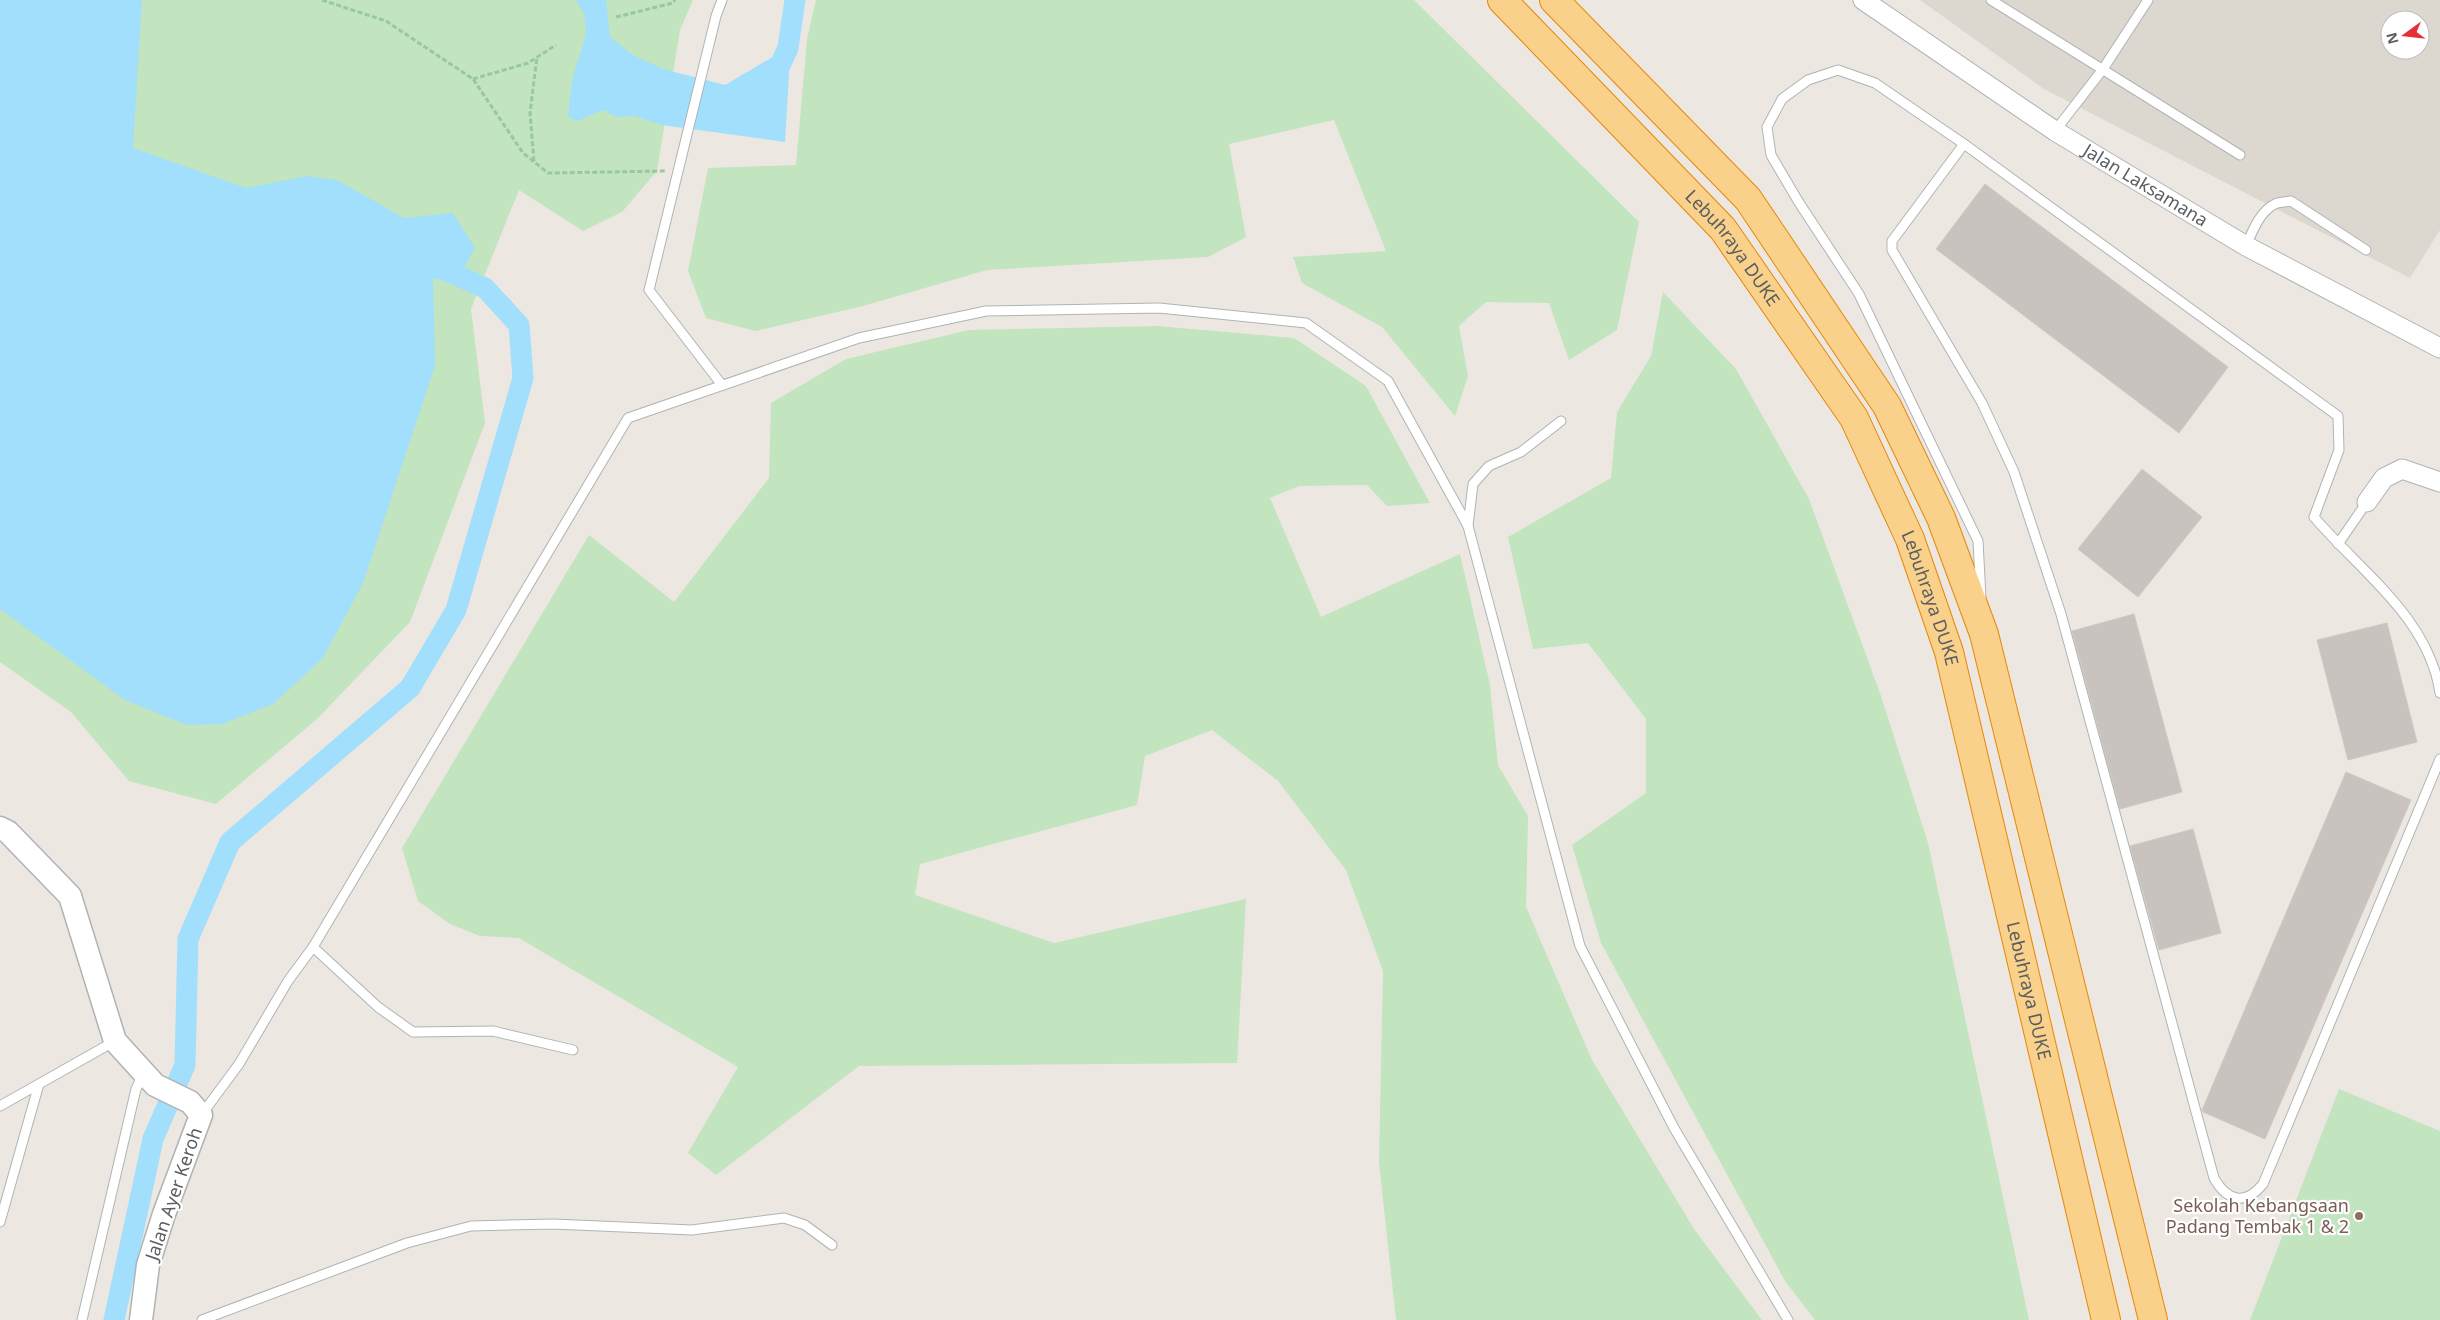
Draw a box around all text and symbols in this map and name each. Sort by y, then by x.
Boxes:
north arrow [2380,10,2430,60]
text: N [2381,31,2403,46]
street label: Jalan Laksamana [2077,137,2213,231]
street label: Lebuhraya DUKE [1680,184,1786,311]
street label: Lebuhraya DUKE [1897,526,1965,668]
street label: Lebuhraya DUKE [2002,919,2057,1062]
street label: Jalan Ayer Keroh [138,1124,207,1265]
place label: Sekolah Kebangsaan Padang Tembak 1 & 2 [2166,1193,2349,1238]
marker: Sekolah Kebangsaan Padang Tembak 1 & 2 [2353,1210,2365,1222]

